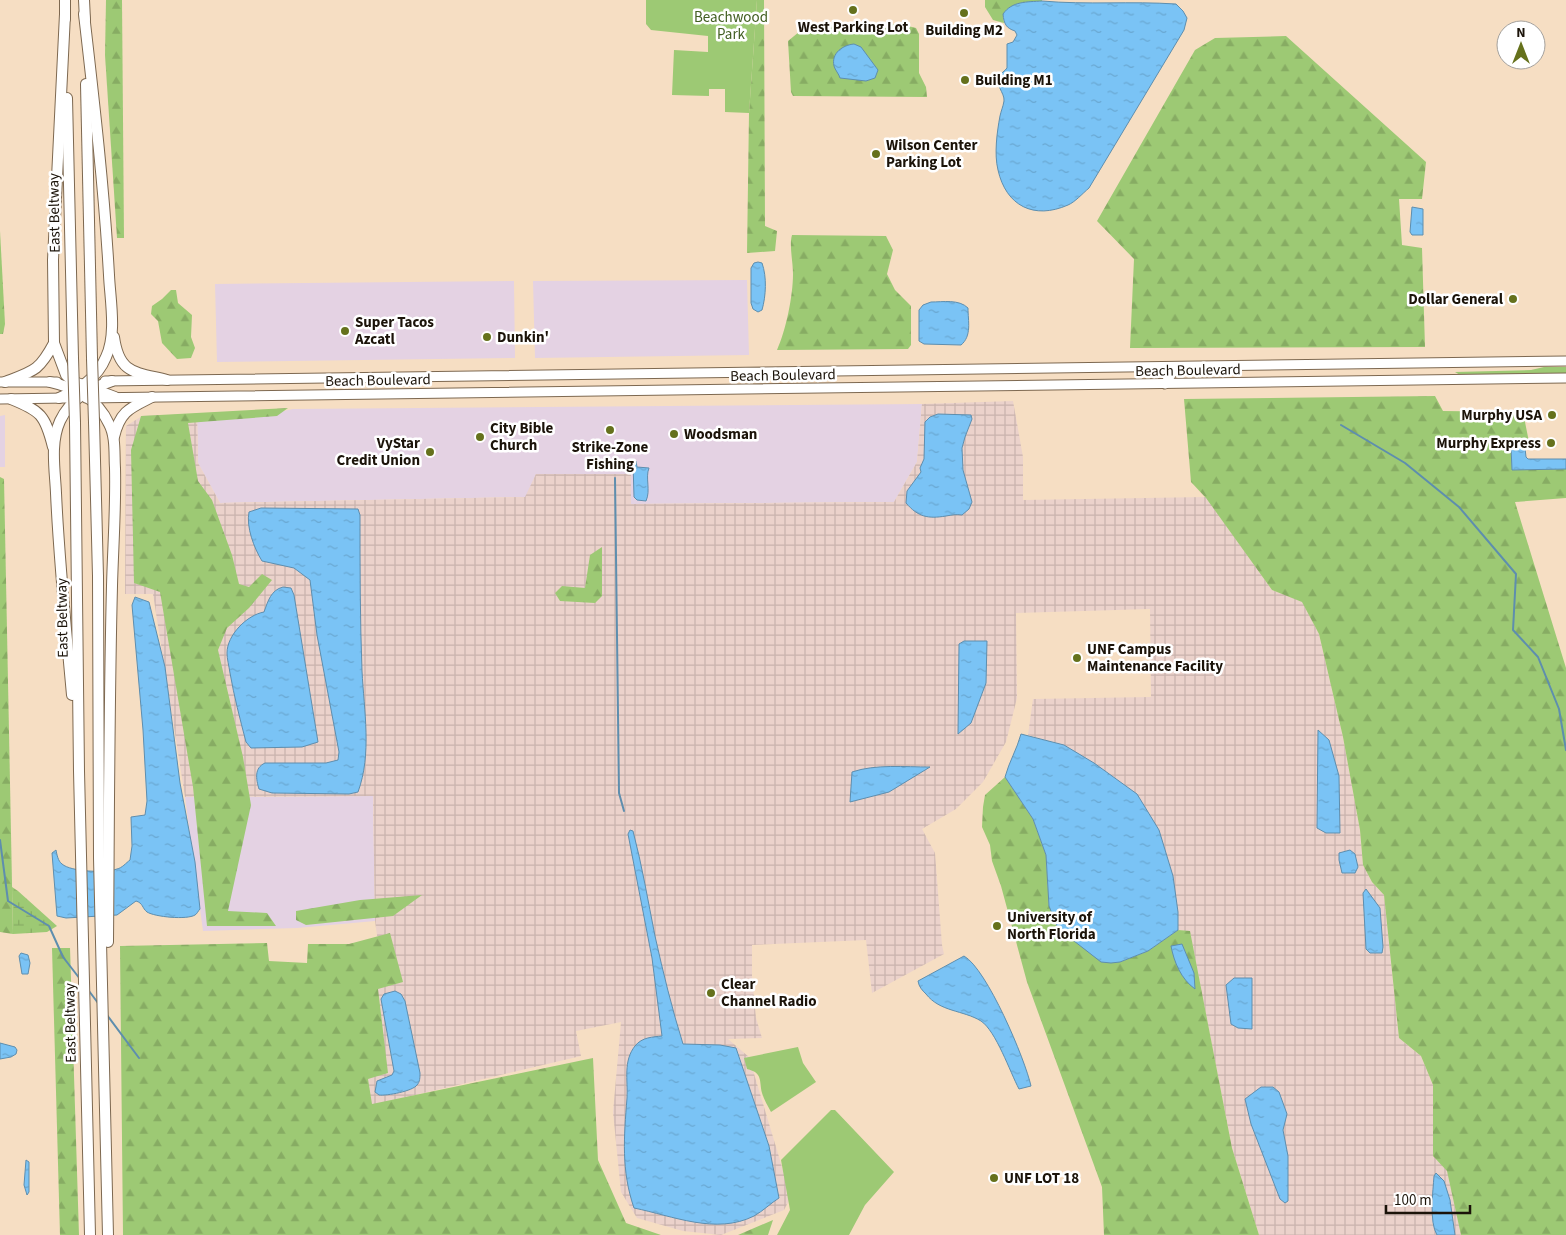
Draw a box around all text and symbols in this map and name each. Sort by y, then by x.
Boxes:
marker: West Parking Lot [847,4,859,16]
park label: Beachwood Park [694,7,768,45]
marker: Building M2 [958,7,970,19]
place label: West Parking Lot [798,17,909,38]
place label: Building M2 [925,20,1003,41]
north arrow [1496,20,1546,70]
text: N [1516,23,1526,43]
place label: Building M1 [975,70,1053,91]
marker: Building M1 [959,74,971,86]
place label: Wilson Center Parking Lot [886,135,977,173]
marker: Wilson Center Parking Lot [870,148,882,160]
street label: East Beltway [43,173,66,253]
place label: Dollar General [1408,289,1504,310]
marker: Dollar General [1507,293,1519,305]
place label: Super Tacos Azcatl [354,312,434,350]
marker: Super Tacos Azcatl [339,325,351,337]
place label: Dunkin' [497,327,549,348]
marker: Dunkin' [481,331,493,343]
street label: Beach Boulevard [1135,359,1241,382]
street label: Beach Boulevard [730,364,836,387]
street label: Beach Boulevard [325,369,431,392]
place label: Murphy USA [1461,405,1542,426]
marker: Murphy USA [1546,409,1558,421]
place label: City Bible Church [490,418,554,456]
marker: Strike-Zone Fishing [604,424,616,436]
place label: Woodsman [684,424,757,445]
marker: Woodsman [668,428,680,440]
marker: City Bible Church [474,431,486,443]
place label: VyStar Credit Union [337,433,420,471]
place label: Murphy Express [1436,433,1541,454]
place label: Strike-Zone Fishing [572,437,649,475]
marker: Murphy Express [1545,437,1557,449]
marker: VyStar Credit Union [424,446,436,458]
street label: East Beltway [51,578,74,658]
place label: UNF Campus Maintenance Facility [1087,639,1223,677]
marker: UNF Campus Maintenance Facility [1071,652,1083,664]
place label: University of North Florida [1007,907,1096,945]
marker: University of North Florida [991,920,1003,932]
place label: Clear Channel Radio [721,974,816,1012]
street label: East Beltway [59,983,82,1063]
marker: Clear Channel Radio [705,987,717,999]
place label: UNF LOT 18 [1004,1168,1079,1189]
marker: UNF LOT 18 [988,1172,1000,1184]
scale bar [1386,1182,1470,1214]
text: 100 m [1394,1190,1432,1211]

